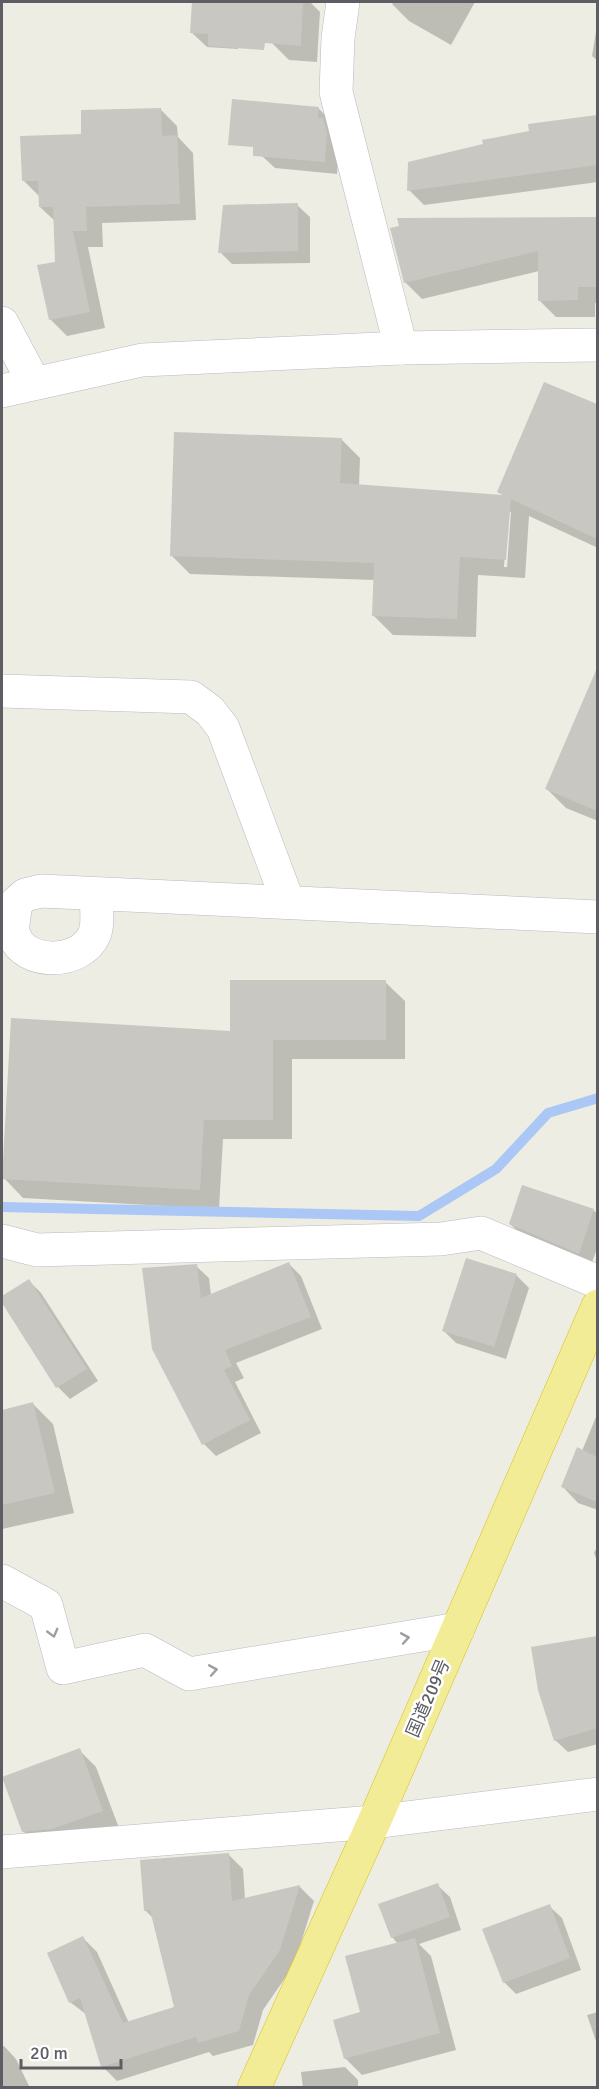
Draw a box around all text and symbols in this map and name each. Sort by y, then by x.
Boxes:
one-way arrow [46,1628,59,1638]
one-way arrow [399,1632,409,1645]
street label: 国道209号 [402,1655,454,1741]
one-way arrow [207,1664,217,1677]
scale bar [21,2032,122,2070]
text: 20 m [30,2042,68,2064]

